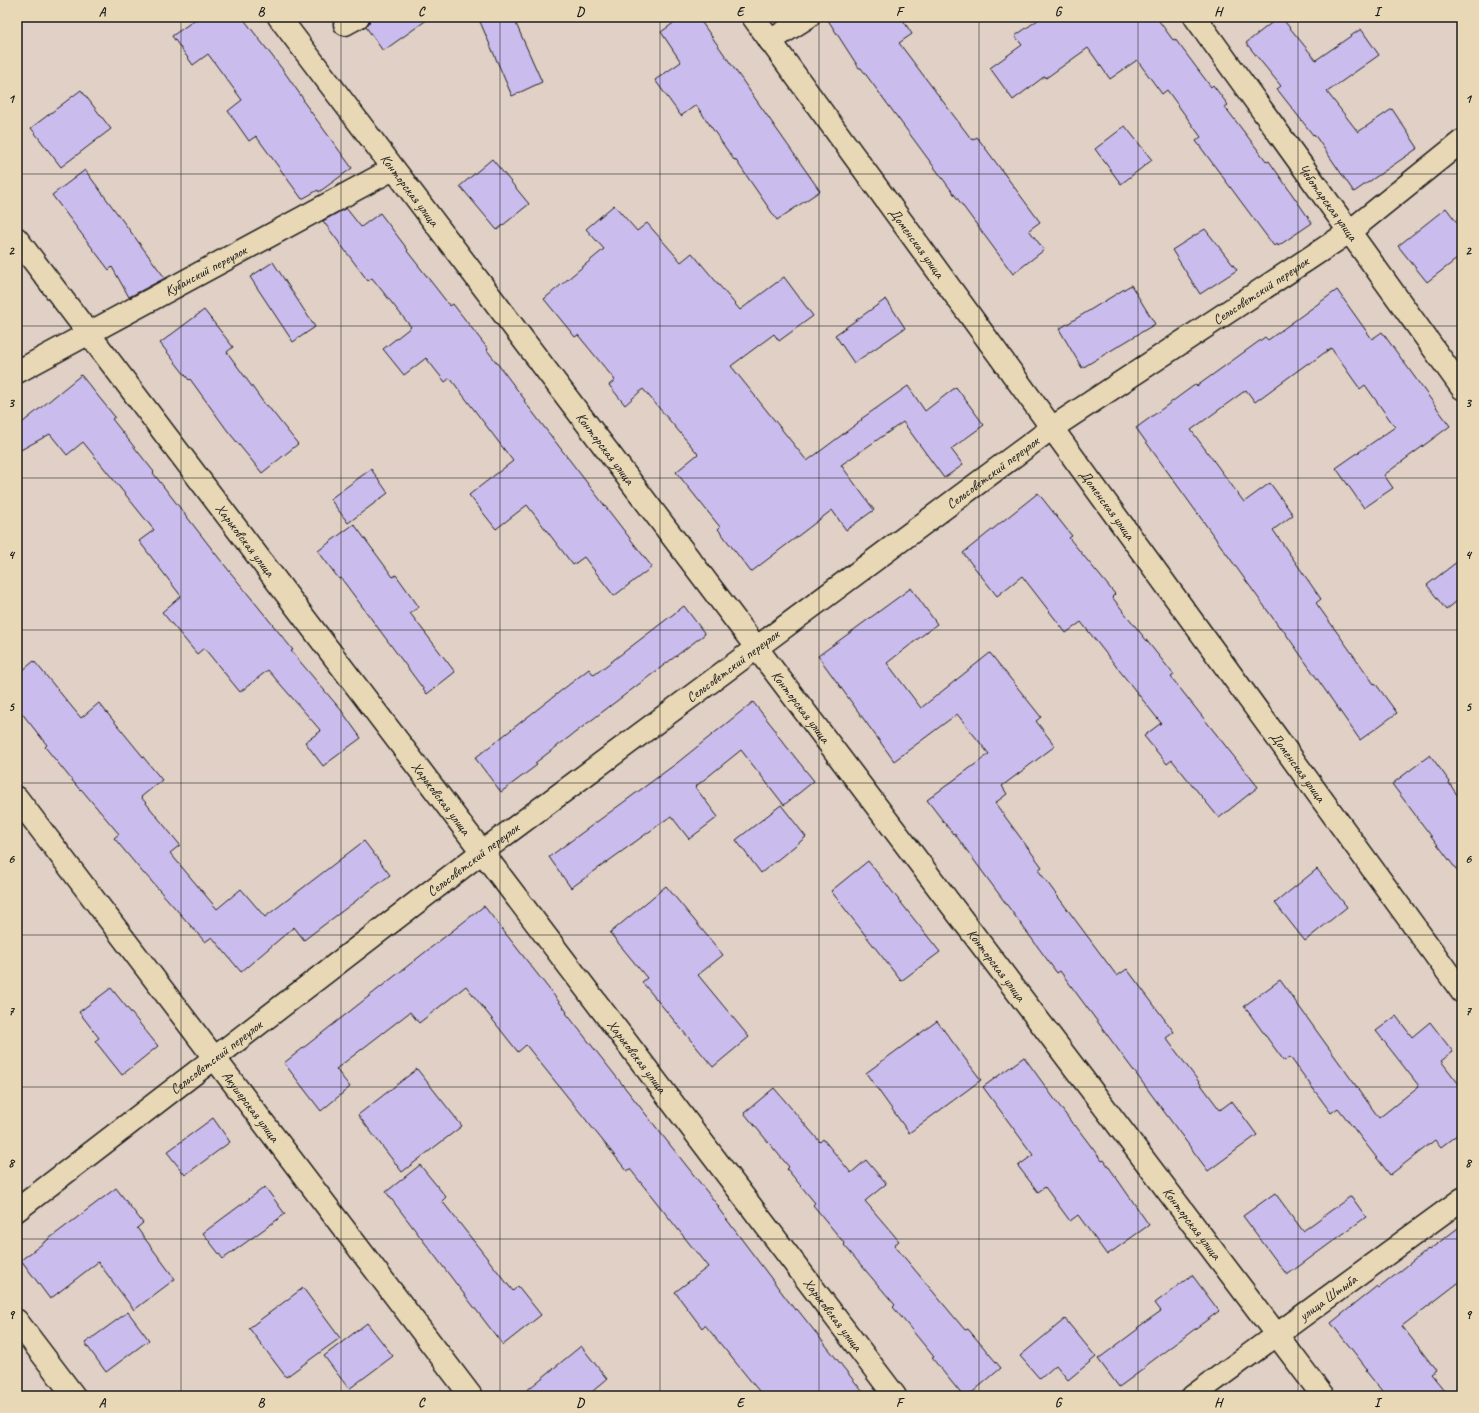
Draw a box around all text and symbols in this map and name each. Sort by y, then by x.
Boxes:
text: A [99,4,107,20]
text: B [258,4,266,20]
text: C [418,4,426,20]
text: D [576,4,585,20]
text: E [737,4,746,20]
text: F [896,4,905,20]
text: G [1055,4,1063,20]
text: H [1214,4,1224,20]
text: I [1374,4,1383,20]
text: 1 [8,91,16,107]
text: 1 [1465,91,1473,107]
street label: Конторская улица [377,150,443,230]
street label: Чеботарская улица [1295,160,1362,245]
street label: Доменская улица [886,204,949,282]
street label: Кубанский переулок [161,241,251,299]
text: 2 [8,243,15,259]
text: 2 [1465,243,1472,259]
street label: Сельсоветский переулок [1209,252,1313,328]
text: 3 [8,395,15,411]
text: 3 [1465,395,1472,411]
street label: Конторская улица [573,409,639,489]
street label: Сельсоветский переулок [943,431,1044,512]
street label: Доменская улица [1076,466,1139,544]
street label: Харьковская улица [212,500,279,581]
text: 4 [8,547,16,563]
text: 4 [1465,547,1473,563]
street label: Сельсоветский переулок [683,625,784,706]
street label: Конторская улица [768,667,834,747]
text: 5 [8,699,15,715]
text: 5 [1465,699,1472,715]
street label: Доменская улица [1267,728,1330,806]
street label: Харьковская улица [408,758,475,839]
street label: Сельсоветский переулок [423,818,524,900]
text: 6 [8,851,15,867]
text: 6 [1465,851,1472,867]
street label: Конторская улица [964,925,1030,1005]
text: 7 [8,1003,15,1019]
text: 7 [1465,1003,1472,1019]
street label: Сельсоветский переулок [167,1015,267,1098]
street label: Харьковская улица [604,1016,671,1097]
street label: Акушерская улица [219,1067,284,1146]
text: 8 [8,1155,16,1171]
text: 8 [1465,1155,1473,1171]
street label: Конторская улица [1159,1184,1226,1264]
street label: улица Штыба [1295,1270,1361,1325]
street label: Харьковская улица [800,1274,867,1355]
text: 9 [8,1307,15,1323]
text: 9 [1465,1307,1472,1323]
text: A [99,1395,107,1411]
text: B [258,1395,266,1411]
text: C [418,1395,426,1411]
text: D [576,1395,585,1411]
text: E [737,1395,746,1411]
text: F [896,1395,905,1411]
text: G [1055,1395,1063,1411]
text: H [1214,1395,1224,1411]
text: I [1374,1395,1383,1411]

